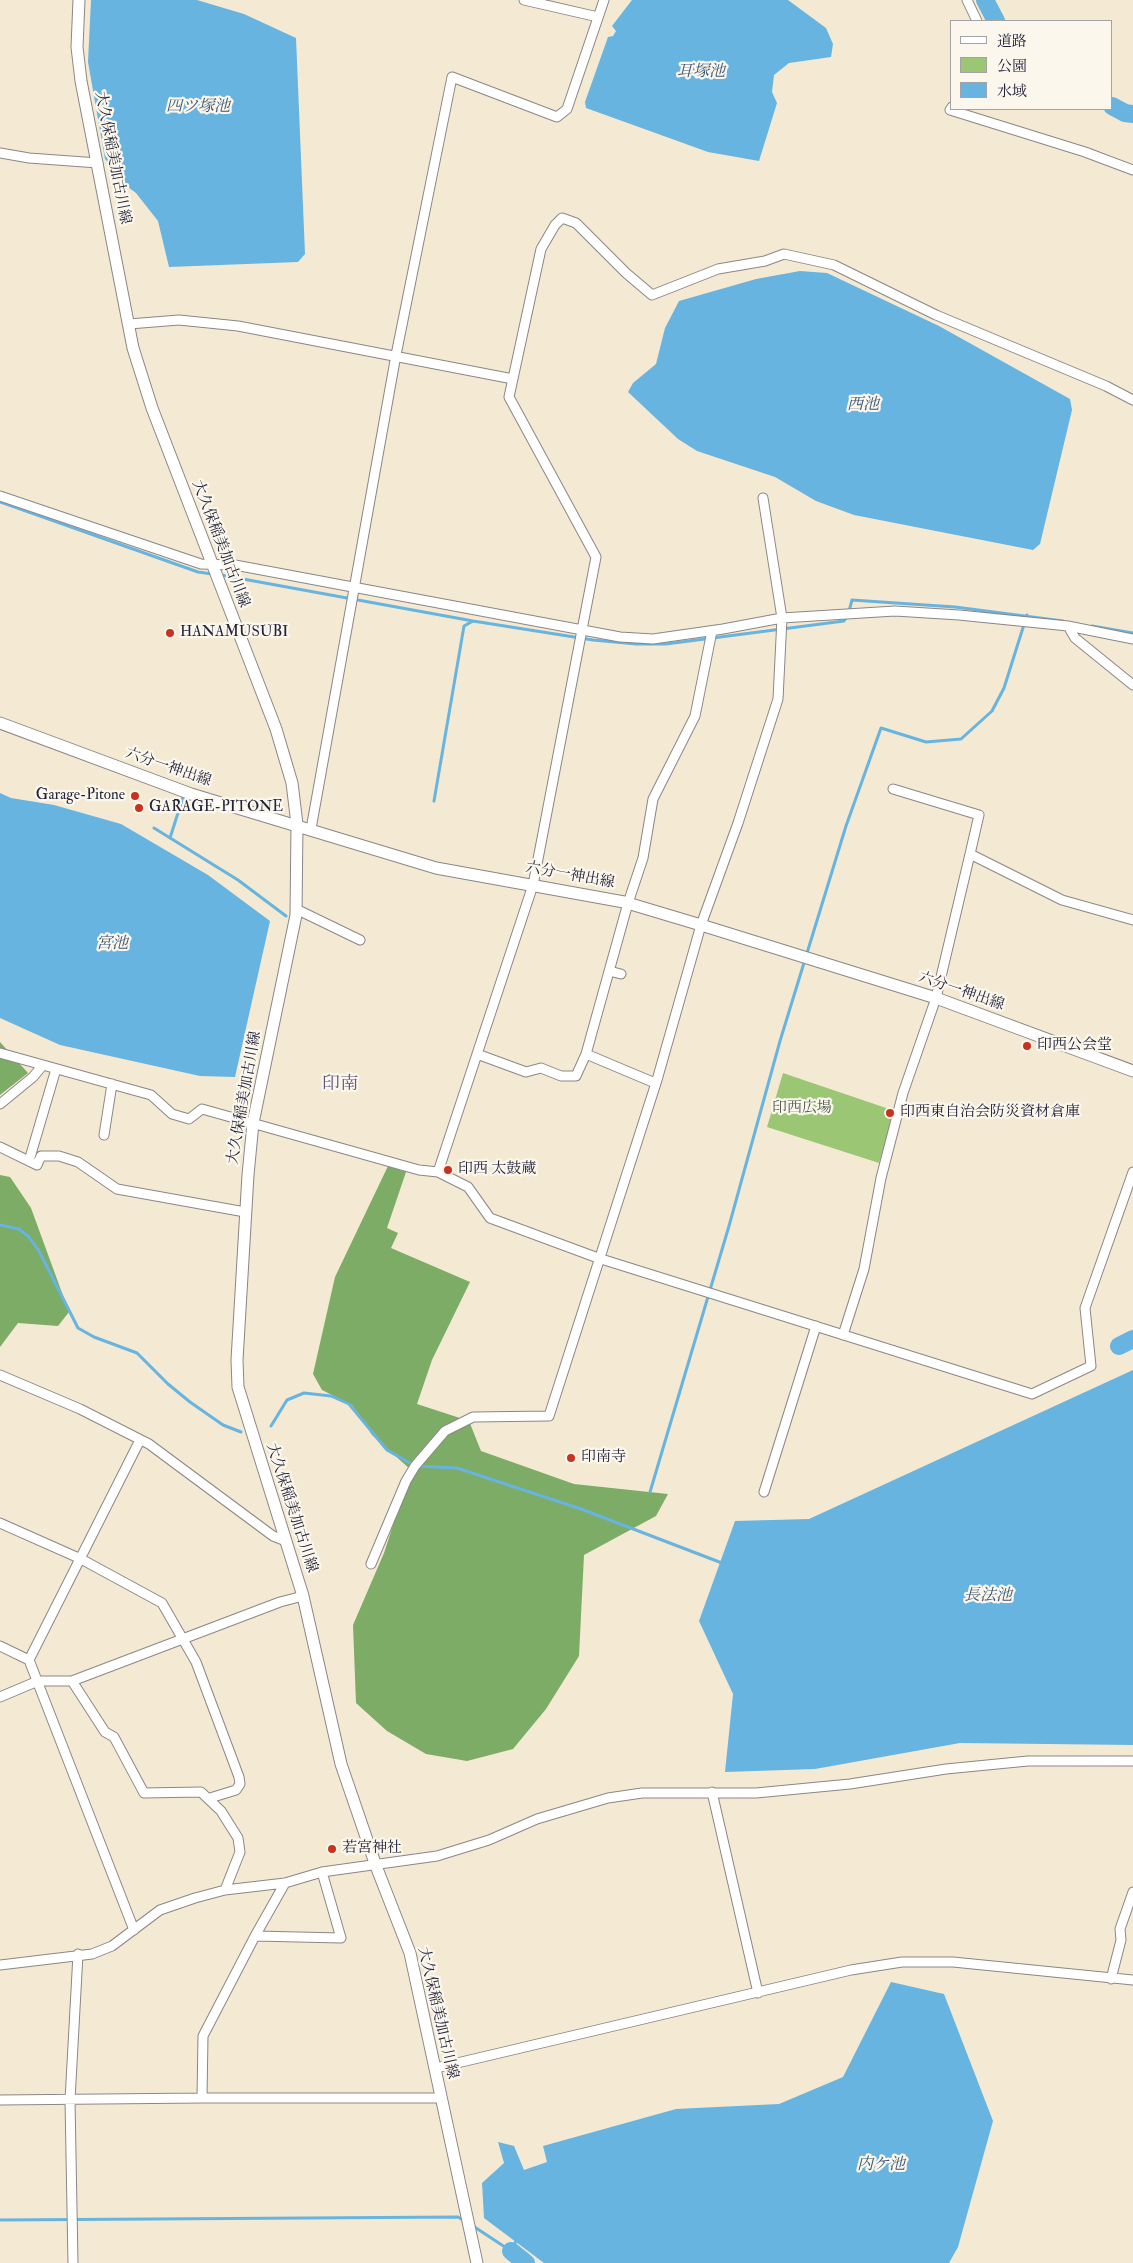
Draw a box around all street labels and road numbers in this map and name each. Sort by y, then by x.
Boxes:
street label: 大久保稲美加古川線 [90,90,134,226]
street label: 大久保稲美加古川線 [187,478,253,610]
street label: 六分一神出線 [123,745,213,791]
street label: 六分一神出線 [524,859,616,893]
street label: 六分一神出線 [916,969,1006,1015]
street label: 大久保稲美加古川線 [224,1030,266,1166]
street label: 大久保稲美加古川線 [262,1441,320,1575]
street label: 大久保稲美加古川線 [413,1945,461,2081]

